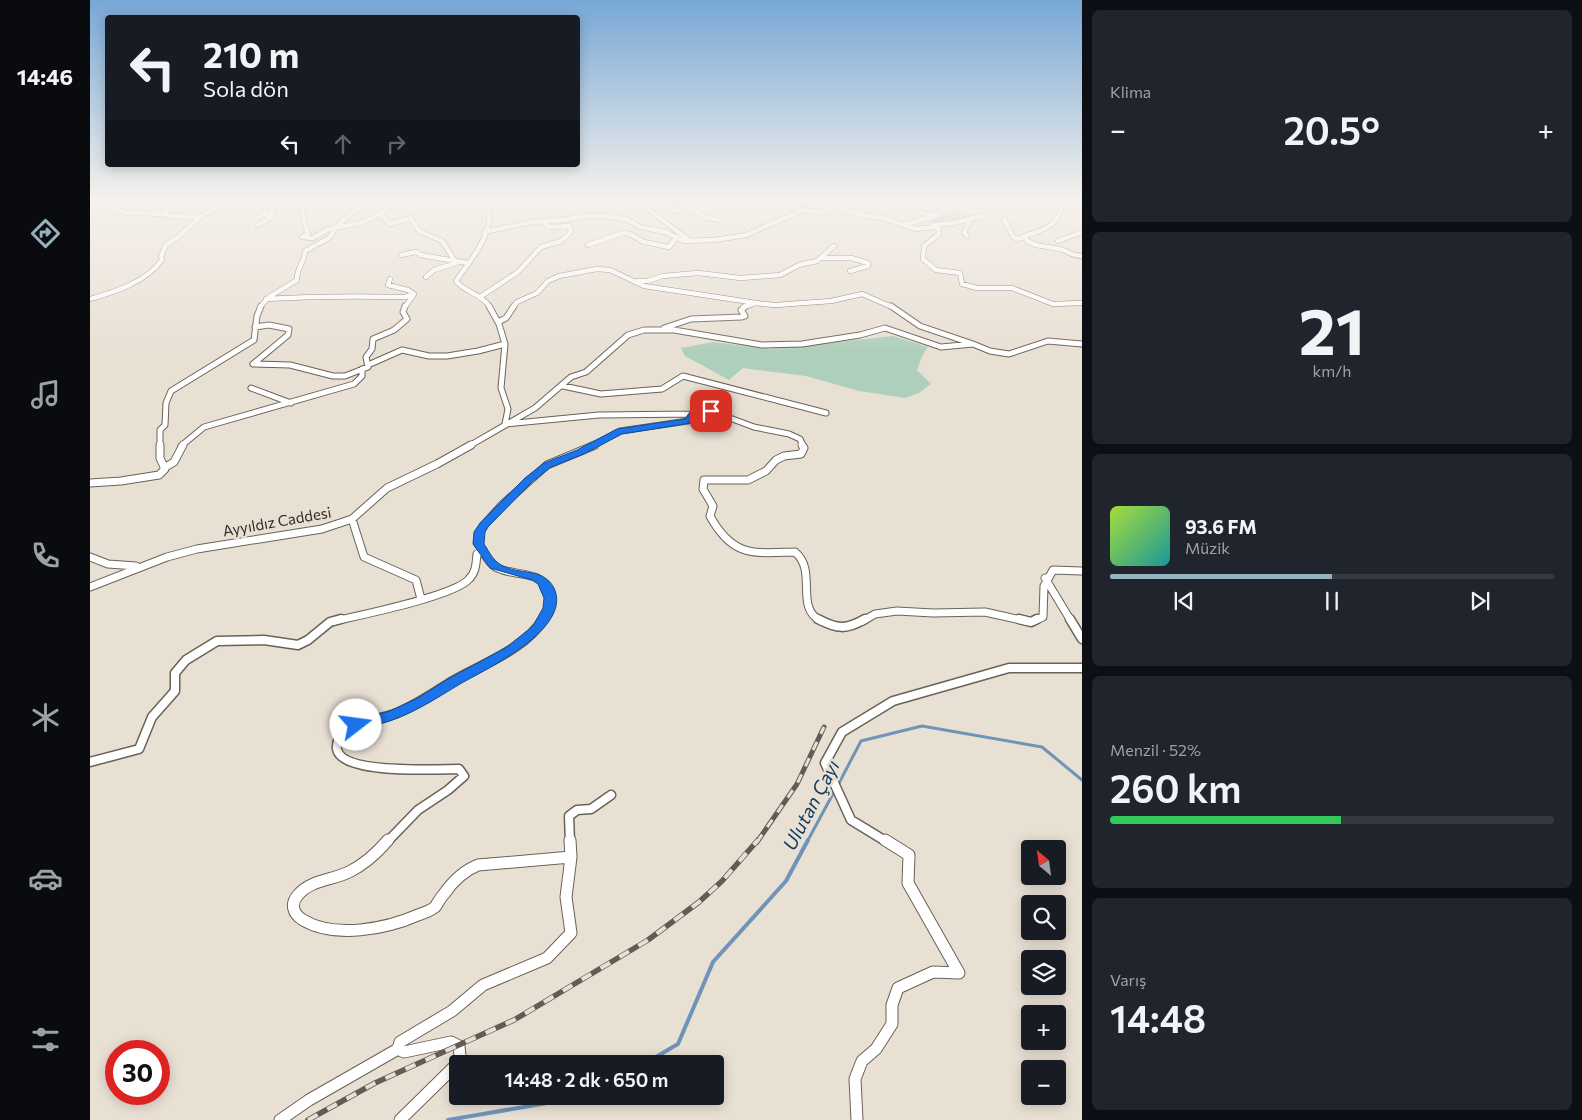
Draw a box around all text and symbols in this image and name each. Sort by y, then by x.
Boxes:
text: 210 m [203,32,299,75]
icon: left [120,35,185,100]
text: 14:46 [17,63,73,90]
text: Sola dön [203,75,289,102]
text: Klima [1110,82,1151,101]
text: 20.5° [1284,106,1380,153]
text: − [1110,112,1126,146]
text: + [1538,112,1554,146]
icon: left [276,130,304,158]
icon: ahead [329,130,357,158]
icon: right [382,130,410,158]
icon: directions [28,216,63,251]
text: 21 [1299,289,1365,368]
text: km/h [1313,361,1351,380]
icon: music [28,377,63,412]
pin [690,390,732,432]
icon: arrive [697,397,725,425]
street label: Ayyıldız Caddesi [221,503,332,539]
text: 93.6 FM [1185,515,1257,538]
icon: phone [28,538,63,573]
text: Müzik [1185,538,1230,557]
icon: previous [1170,587,1198,615]
icon: pause [1318,587,1346,615]
icon: next [1466,587,1494,615]
position arrow [329,698,381,750]
icon: climate [28,700,63,735]
text: Menzil · 52% [1110,740,1201,759]
water label: Ulutan Çayı [777,756,844,854]
text: 260 km [1110,764,1241,811]
north arrow [1021,840,1066,885]
map controls [1021,840,1066,1105]
icon: car [28,861,63,896]
button: search [1021,895,1066,940]
button: layers [1021,950,1066,995]
text: Varış [1110,970,1146,989]
text: 14:48 [1110,994,1206,1041]
button: + [1021,1005,1066,1050]
icon: filters [28,1022,63,1057]
speed limit sign: 30 [105,1040,170,1105]
button: − [1021,1060,1066,1105]
text: 14:48 · 2 dk · 650 m [505,1068,668,1091]

